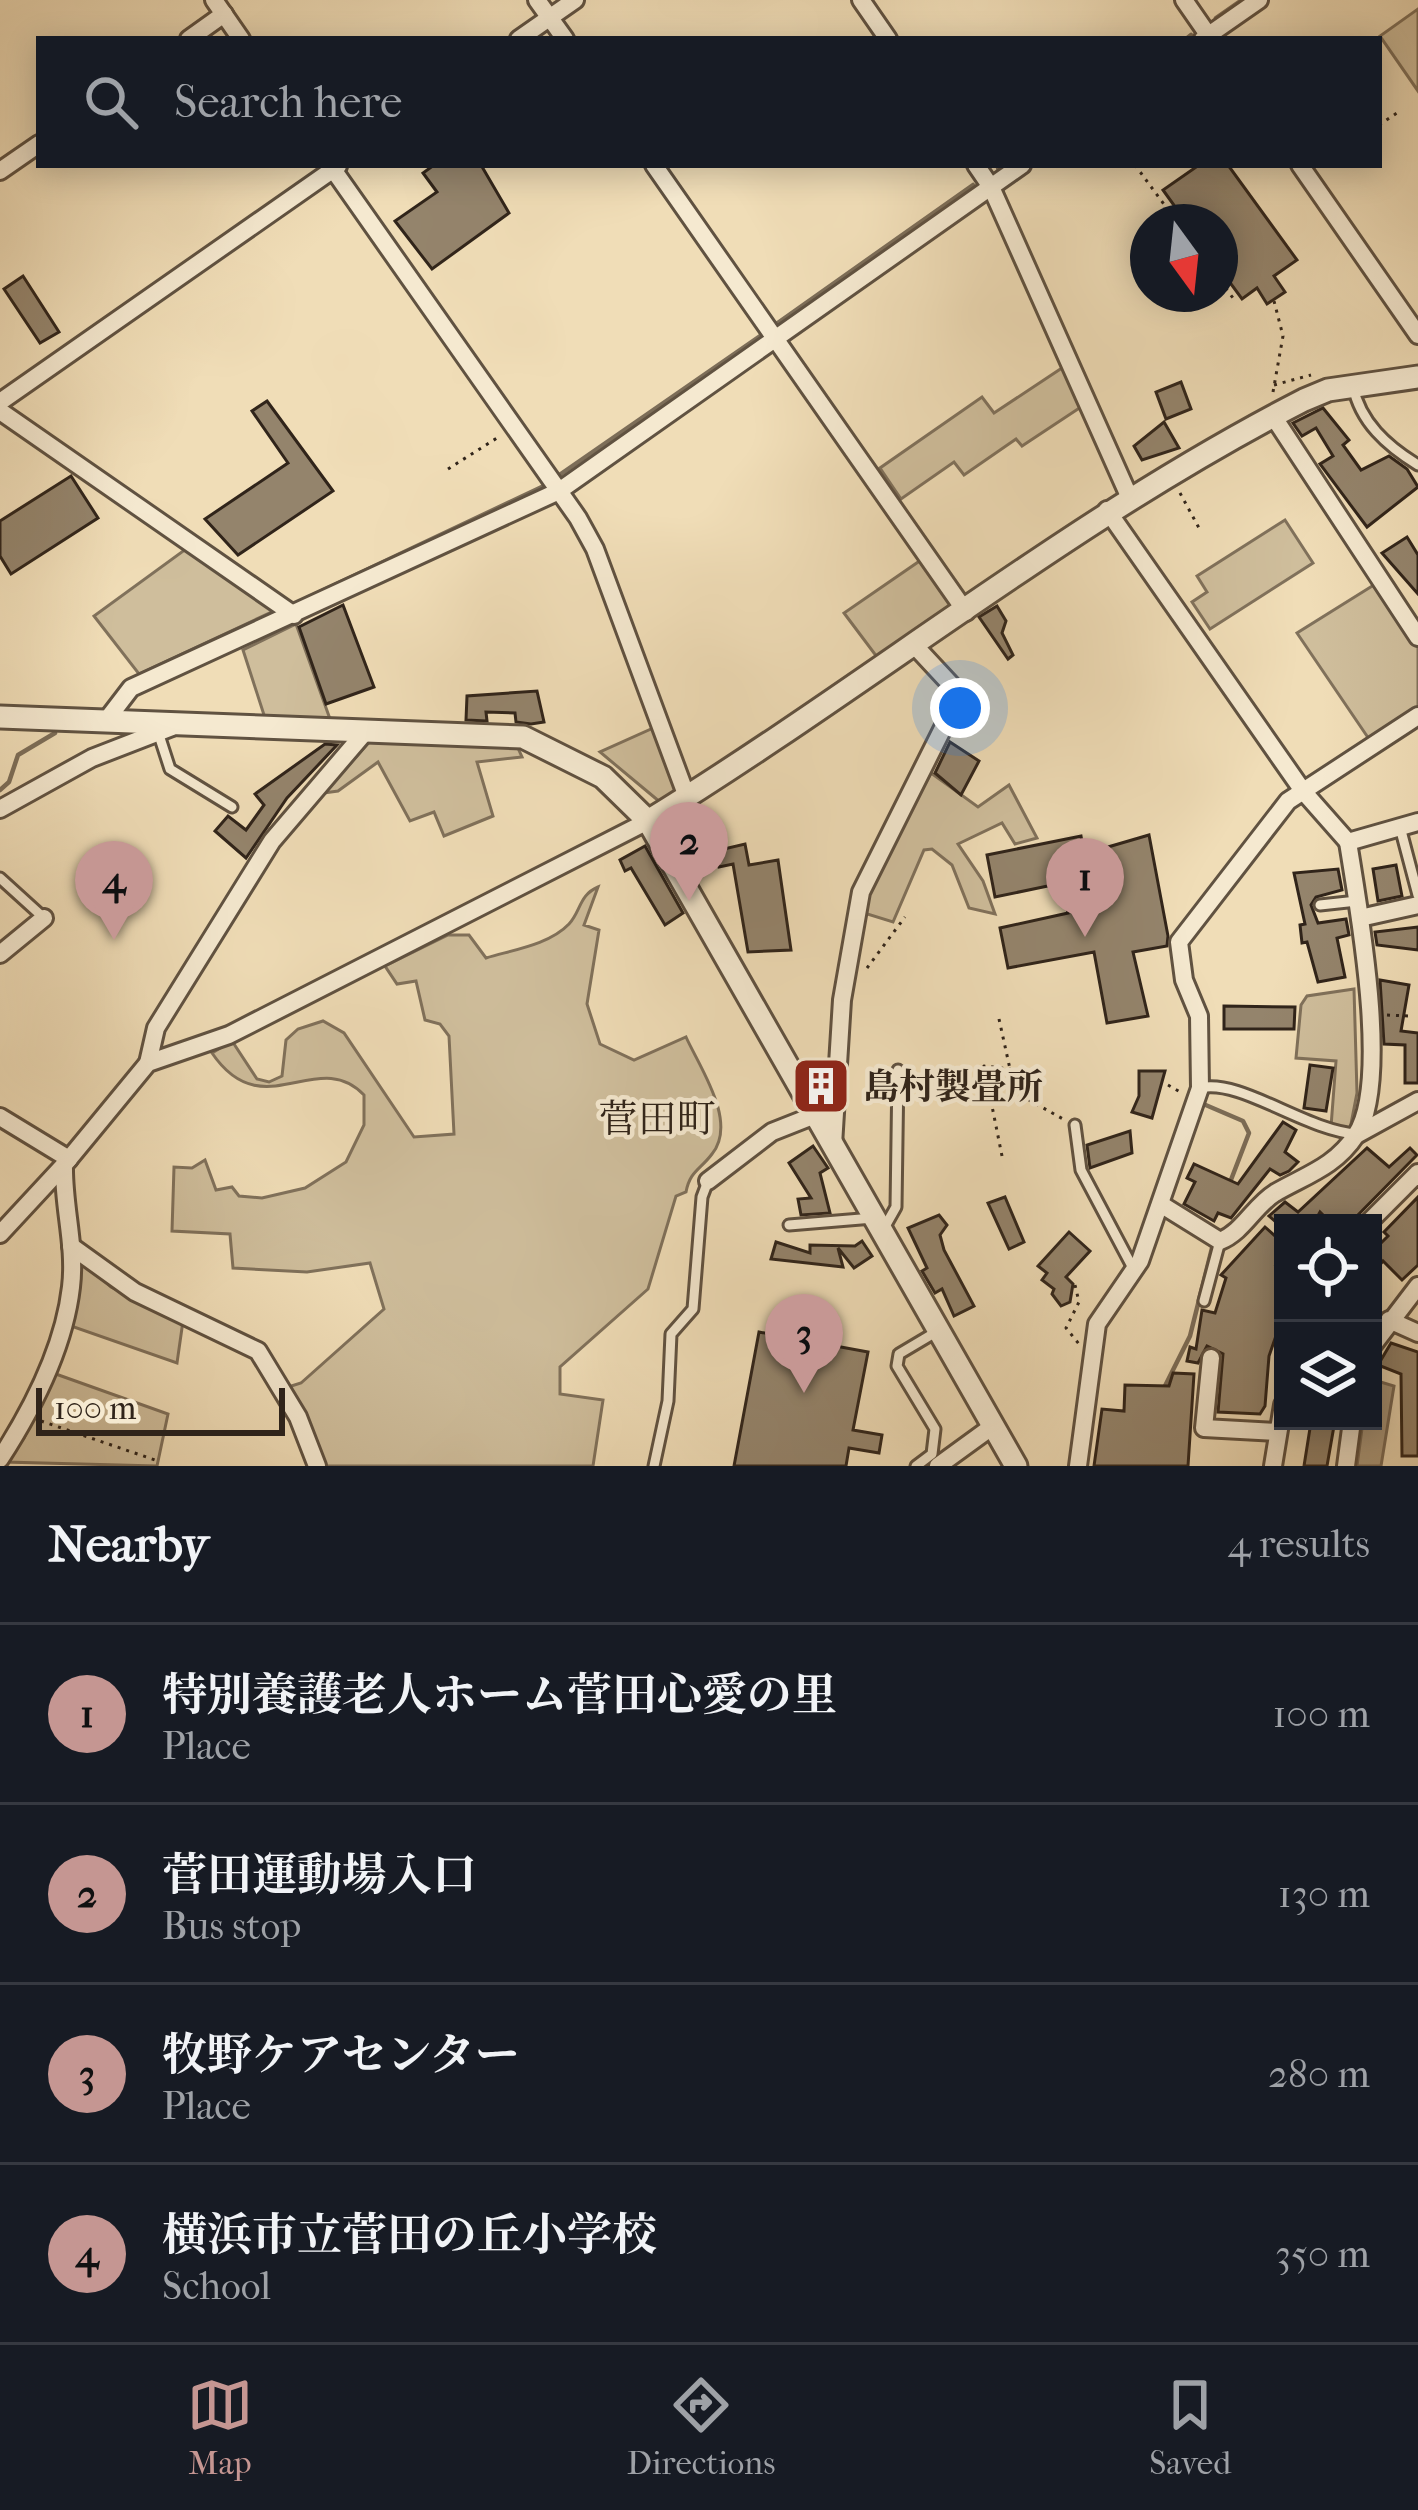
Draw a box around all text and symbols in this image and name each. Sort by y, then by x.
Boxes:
search box [36,36,1382,168]
icon: search [78,69,144,135]
text: Search here [174,76,402,129]
north arrow [1130,204,1238,312]
your location [930,678,990,738]
pin: 2 [650,802,728,901]
pin: 1 [1046,838,1124,937]
pin: 4 [75,841,153,940]
building icon: 島村製畳所 [790,1055,852,1117]
place label: 島村製畳所 [863,1066,1043,1108]
district label: 菅田町 [598,1096,716,1142]
map controls [1274,1214,1382,1430]
button: locate [1274,1214,1382,1322]
pin: 3 [765,1294,843,1393]
button: layers [1274,1322,1382,1430]
scale bar [36,1382,285,1435]
text: 100 m [54,1389,137,1428]
text: Nearby [48,1514,209,1574]
text: 4 results [1228,1521,1370,1567]
text: 特別養護老人ホーム菅田心愛の里 [162,1669,837,1722]
text: 1 [80,1691,94,1737]
text: 100 m [1272,1691,1370,1737]
text: Place [162,1723,251,1769]
text: 菅田運動場入口 [162,1849,477,1902]
text: 2 [77,1871,97,1917]
text: 130 m [1278,1871,1370,1917]
text: Bus stop [162,1903,301,1949]
text: 牧野ケアセンター [162,2029,520,2082]
text: 3 [79,2051,95,2097]
text: 280 m [1268,2051,1370,2097]
text: Place [162,2083,251,2129]
text: 横浜市立菅田の丘小学校 [162,2209,657,2262]
text: 4 [75,2231,99,2277]
text: 350 m [1275,2231,1370,2277]
text: School [162,2263,271,2309]
tab: Map [187,2372,253,2483]
tab: Directions [627,2372,775,2483]
tab: Saved [1149,2372,1231,2483]

